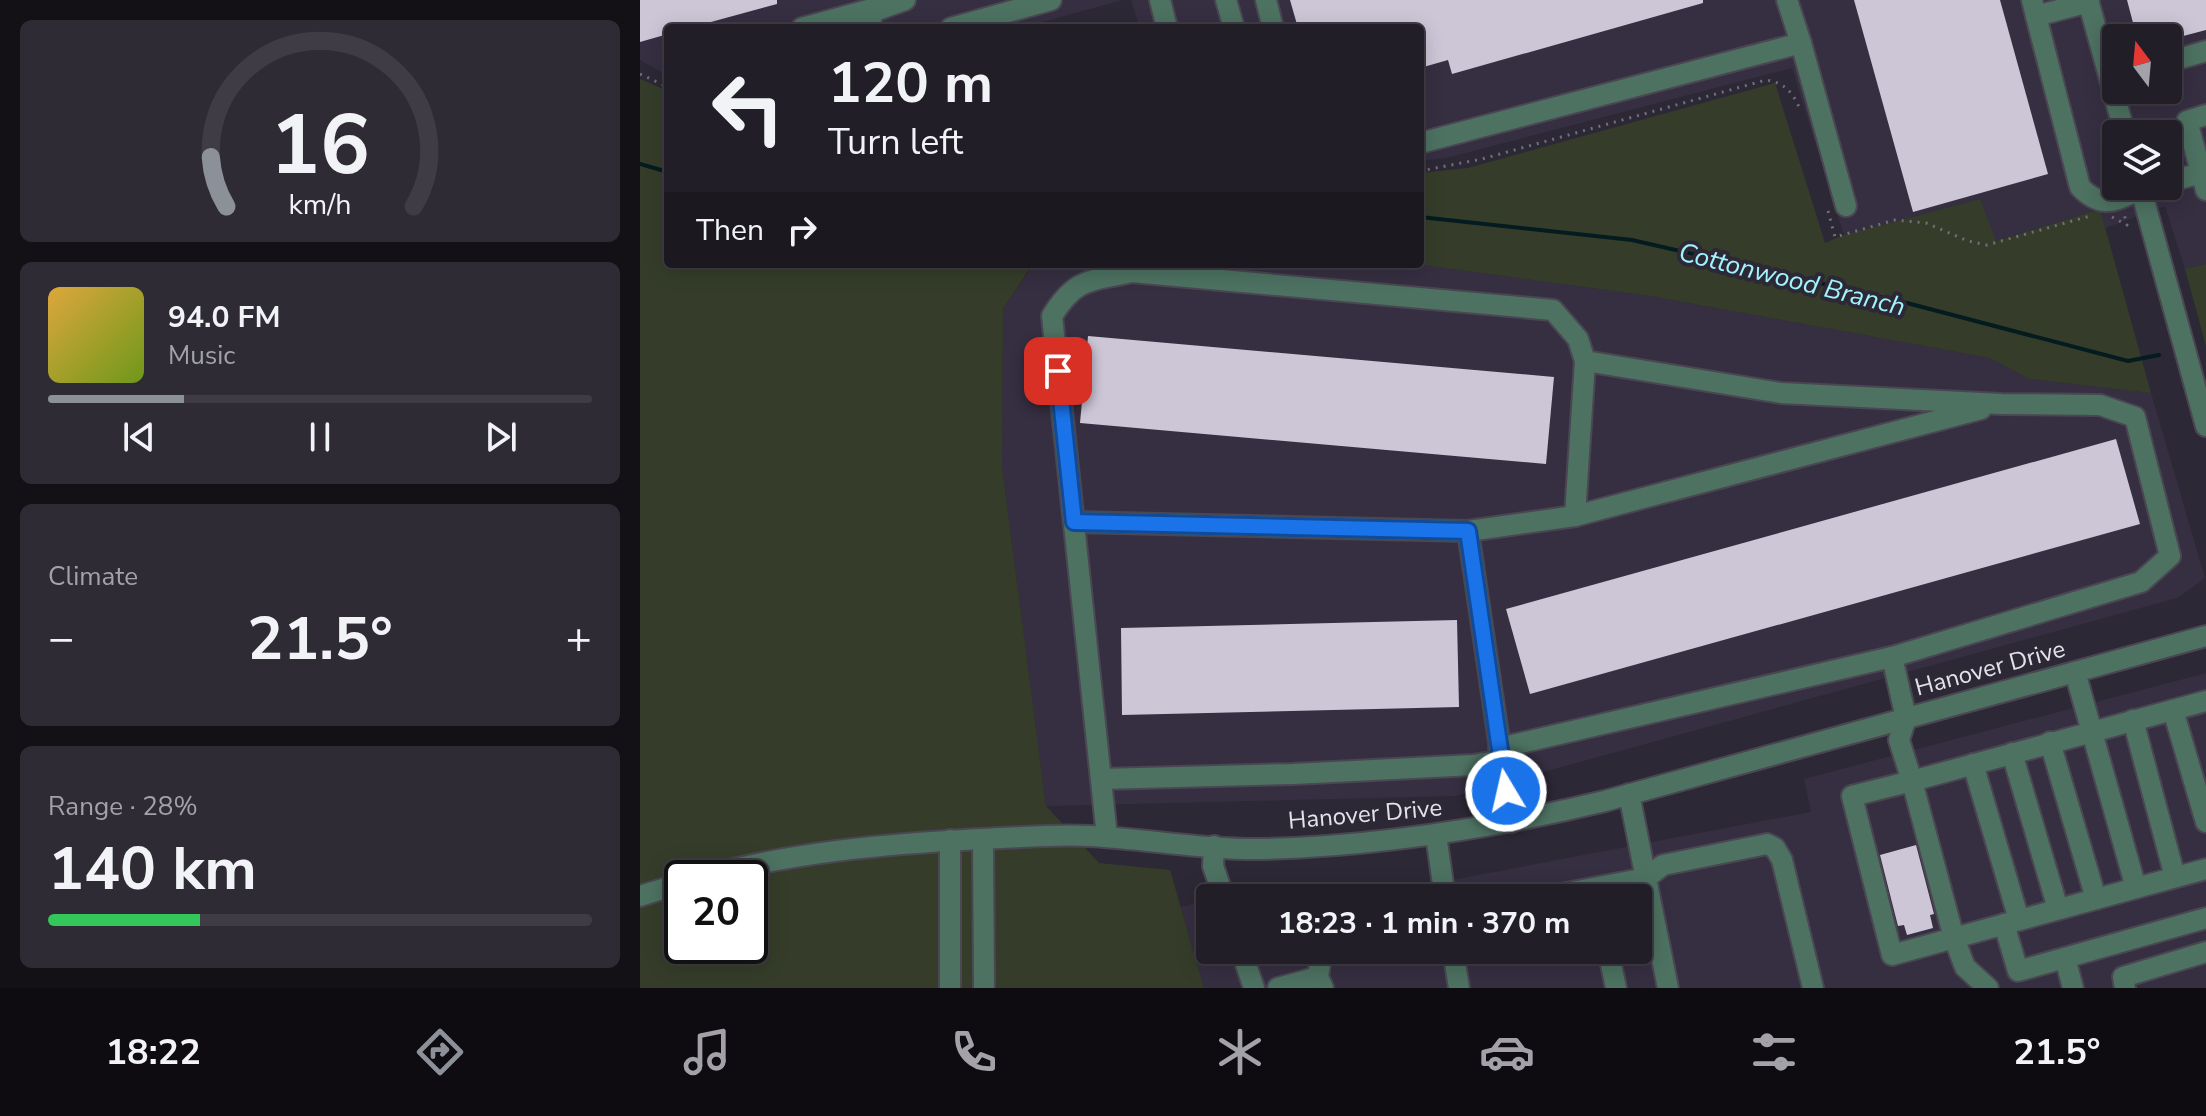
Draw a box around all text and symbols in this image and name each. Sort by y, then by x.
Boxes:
north arrow [2102,24,2182,104]
map controls [2102,24,2182,200]
text: 120 m [828,45,993,122]
icon: left [696,56,800,160]
text: 16 [270,89,370,202]
text: Turn left [828,118,963,167]
button: layers [2102,120,2182,200]
text: km/h [289,185,351,224]
icon: right [780,208,824,252]
text: Then [696,210,764,251]
water label: Cottonwood Branch [1675,234,1909,325]
text: 94.0 FM [168,297,280,338]
pin [1024,337,1092,405]
text: Music [168,338,235,373]
icon: arrive [1036,349,1080,393]
icon: previous [117,415,161,459]
icon: pause [298,415,342,459]
icon: next [479,415,523,459]
text: Climate [48,559,138,594]
text: 21.5° [247,598,393,680]
text: − [48,609,74,669]
text: + [566,609,592,669]
street label: Hanover Drive [1911,633,2069,703]
position arrow [1464,749,1548,833]
text: Range · 28% [48,789,198,824]
street label: Hanover Drive [1287,791,1443,837]
text: 140 km [48,828,257,910]
speed limit sign: 20 [664,860,768,964]
text: 18:23 · 1 min · 370 m [1278,903,1570,944]
icon: directions [412,1024,468,1080]
icon: music [679,1024,735,1080]
icon: phone [946,1024,1002,1080]
icon: climate [1212,1024,1268,1080]
icon: car [1479,1024,1535,1080]
icon: filters [1746,1024,1802,1080]
text: 18:22 [105,1028,201,1077]
text: 21.5° [2013,1028,2101,1077]

